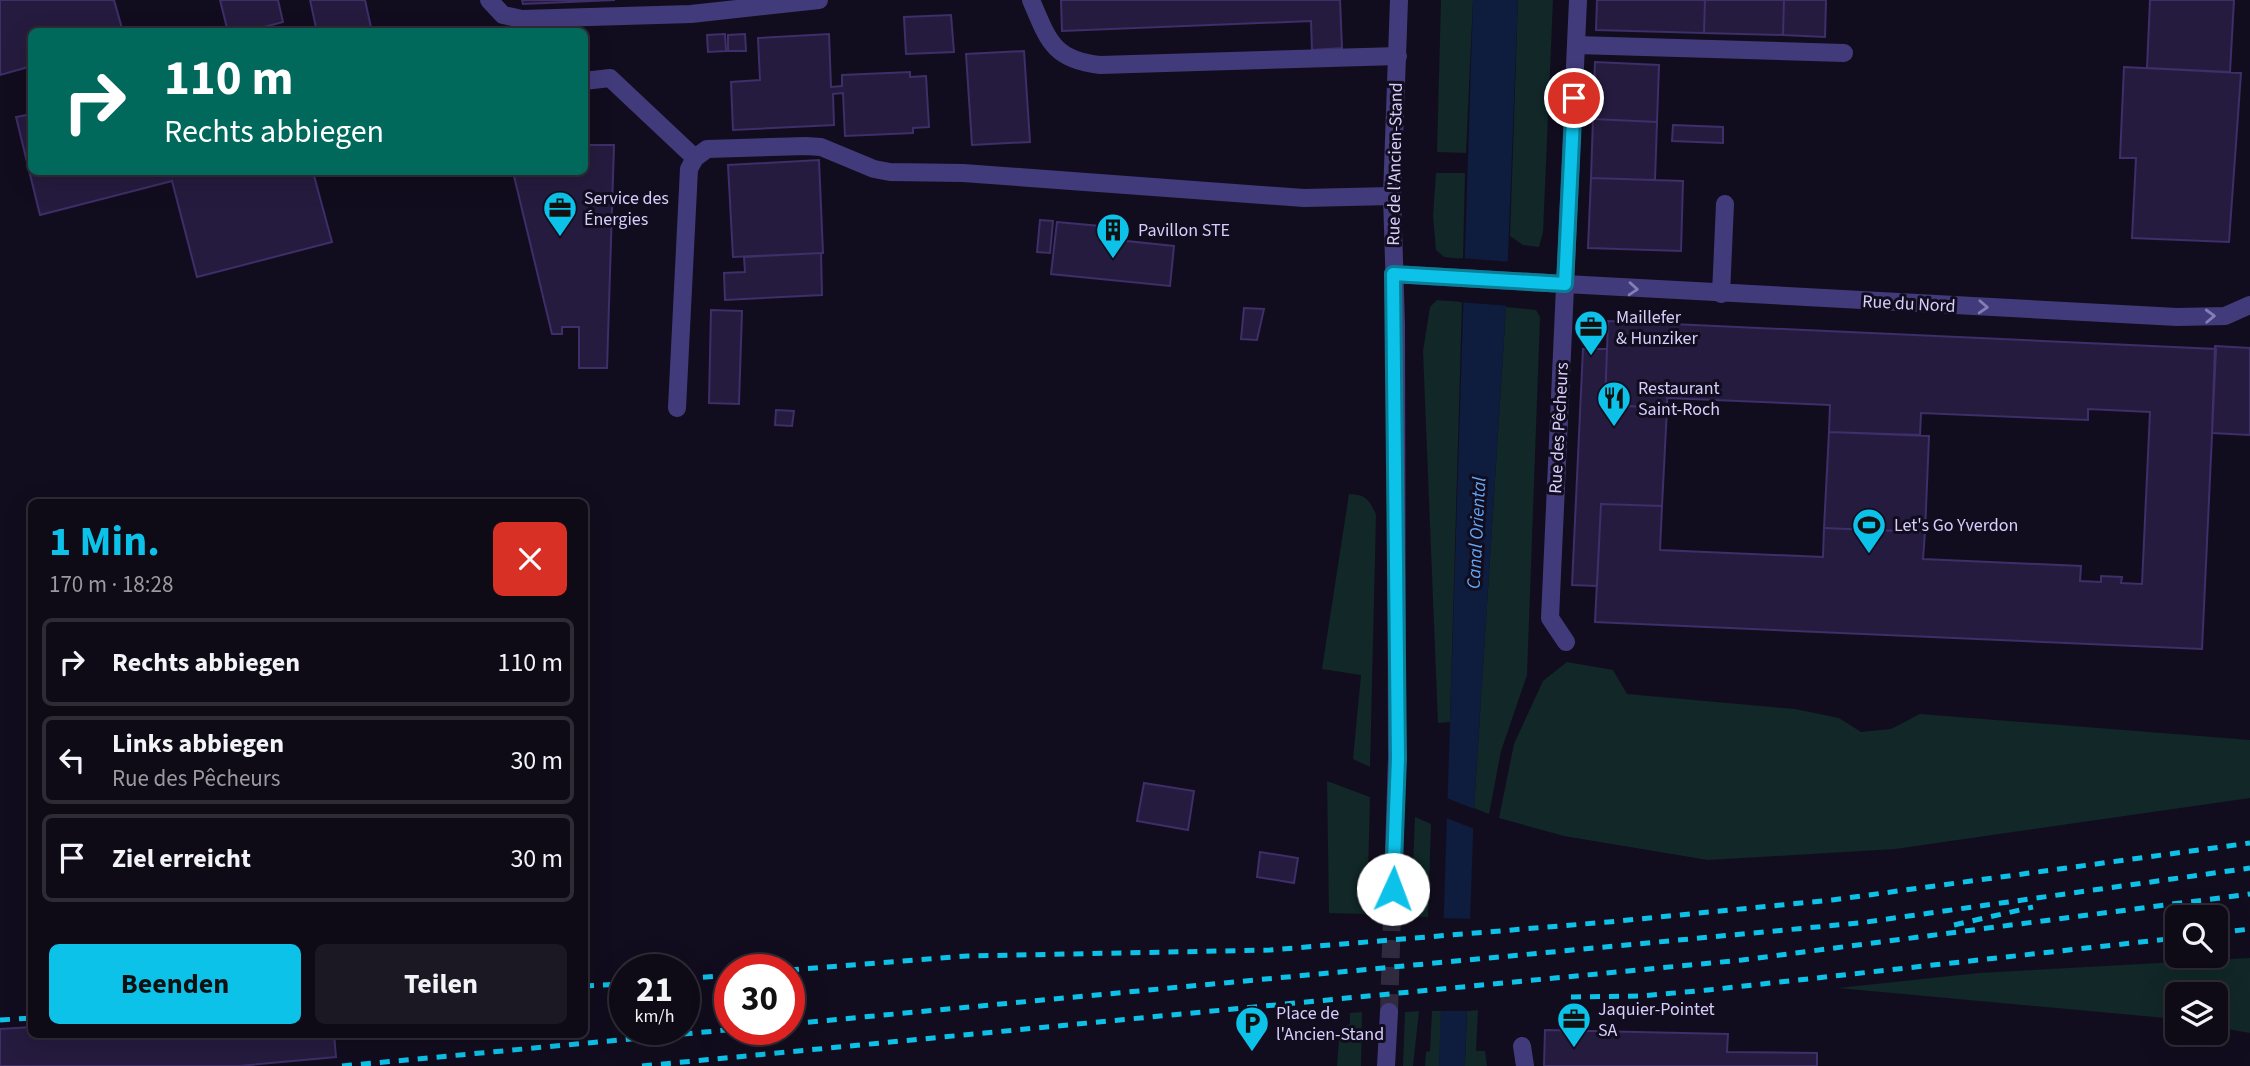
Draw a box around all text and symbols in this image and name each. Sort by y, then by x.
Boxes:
text: 110 m [164,44,293,114]
icon: right [49,56,140,147]
pin [1544,68,1604,128]
icon: arrive [1555,79,1593,117]
street label: Rue de l'Ancien-Stand [1381,82,1409,246]
text: Rechts abbiegen [164,109,384,155]
place label: Service des Énergies [584,186,669,232]
office icon: Service des Énergies [541,189,579,238]
building icon: Pavillon STE [1094,211,1132,260]
place label: Pavillon STE [1138,218,1230,243]
one-way arrow [1628,281,1639,296]
street label: Rue du Nord [1862,289,1956,319]
one-way arrow [1978,300,1989,315]
place label: Maillefer & Hunziker [1616,305,1699,351]
office icon: Maillefer & Hunziker [1572,308,1610,357]
one-way arrow [2205,309,2216,324]
street label: Rue des Pêcheurs [1543,362,1575,494]
place label: Restaurant Saint-Roch [1638,376,1720,422]
restaurant icon: Restaurant Saint-Roch [1595,379,1633,428]
water label: Canal Oriental [1461,476,1493,590]
sports icon: Let's Go Yverdon [1850,506,1888,555]
text: 1 Min. [49,512,160,572]
place label: Let's Go Yverdon [1894,513,2018,538]
button: close [493,522,567,596]
text: 170 m · 18:28 [49,568,173,601]
icon: right [53,643,91,681]
text: Rechts abbiegen [112,644,300,681]
text: 110 m [497,644,563,681]
text: Links abbiegen [112,725,284,762]
icon: left [53,741,91,779]
text: 30 m [510,742,563,779]
text: Rue des Pêcheurs [112,762,280,795]
icon: arrive [53,839,91,877]
text: Ziel erreicht [112,840,251,877]
text: 30 m [510,840,563,877]
position arrow [1356,852,1430,926]
map controls [2165,905,2228,1045]
button: search [2165,905,2228,968]
button: Beenden [49,944,301,1024]
button: Teilen [315,944,567,1024]
speed limit sign: 30 [714,954,805,1045]
text: 21 [636,965,673,1015]
button: layers [2165,982,2228,1045]
place label: Jaquier-Pointet SA [1598,997,1715,1043]
office icon: Jaquier-Pointet SA [1555,1000,1593,1049]
place label: Place de l'Ancien-Stand [1276,1001,1384,1047]
text: km/h [635,1004,674,1029]
parking icon: Place de l'Ancien-Stand [1233,1004,1271,1053]

